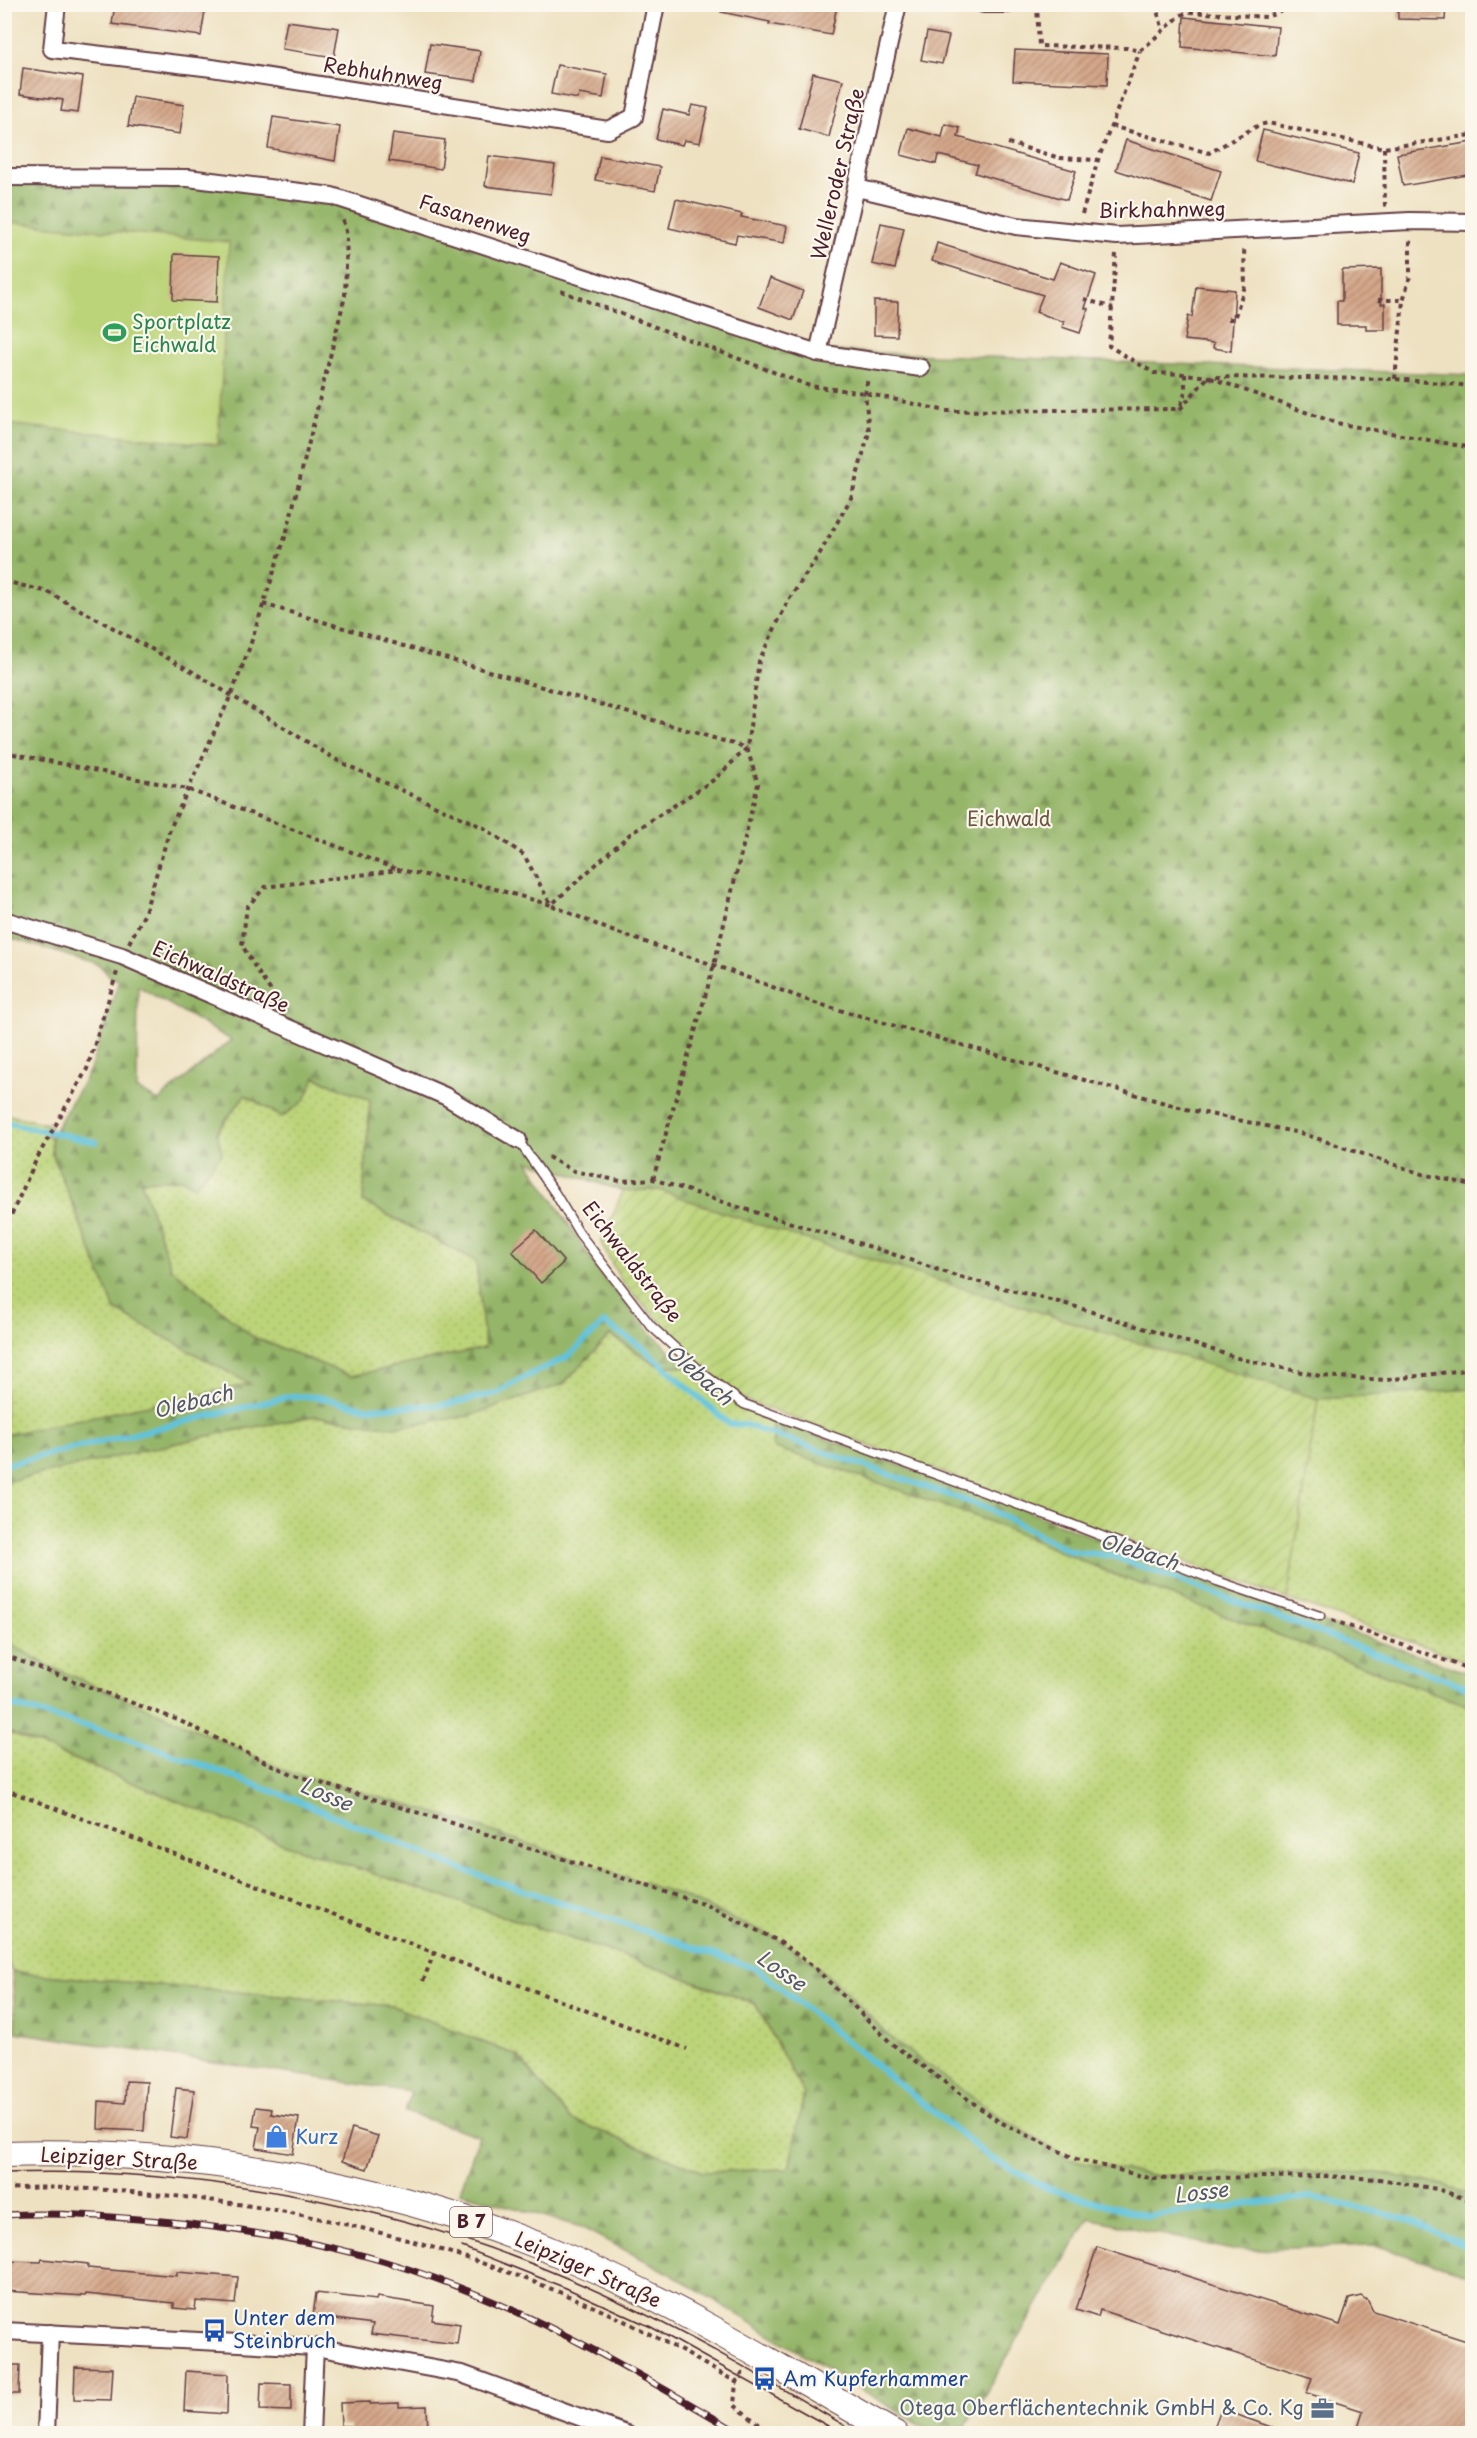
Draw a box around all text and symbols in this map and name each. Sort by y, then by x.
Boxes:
street label: Rebhuhnweg [321,49,445,97]
street label: Welleroder Straße [803,85,871,263]
street label: Fasanenweg [415,186,535,250]
street label: Birkhahnweg [1098,193,1226,225]
place label: Sportplatz Eichwald [132,306,231,359]
sports icon: Sportplatz Eichwald [101,320,127,346]
park label: Eichwald [967,803,1051,833]
street label: Eichwaldstraße [148,933,295,1020]
street label: Eichwaldstraße [576,1194,690,1328]
water label: Olebach [659,1335,742,1413]
water label: Olebach [150,1375,236,1425]
water label: Olebach [1096,1523,1184,1577]
water label: Losse [296,1768,360,1819]
water label: Losse [751,1941,815,1999]
place label: Kurz [295,2121,338,2151]
shop icon: Kurz [264,2124,290,2150]
street label: Leipziger Straße [40,2139,198,2177]
water label: Losse [1172,2172,1231,2210]
road number: B 7 [450,2207,492,2237]
street label: Leipziger Straße [510,2223,666,2315]
place label: Unter dem Steinbruch [233,2302,336,2355]
bus stop icon: Unter dem Steinbruch [202,2317,228,2343]
place label: Am Kupferhammer [783,2363,968,2393]
bus stop icon: Am Kupferhammer [752,2366,778,2392]
place label: Otega Oberflächentechnik GmbH & Co. Kg [899,2392,1304,2422]
office icon: Otega Oberflächentechnik GmbH & Co. Kg [1309,2395,1335,2421]

